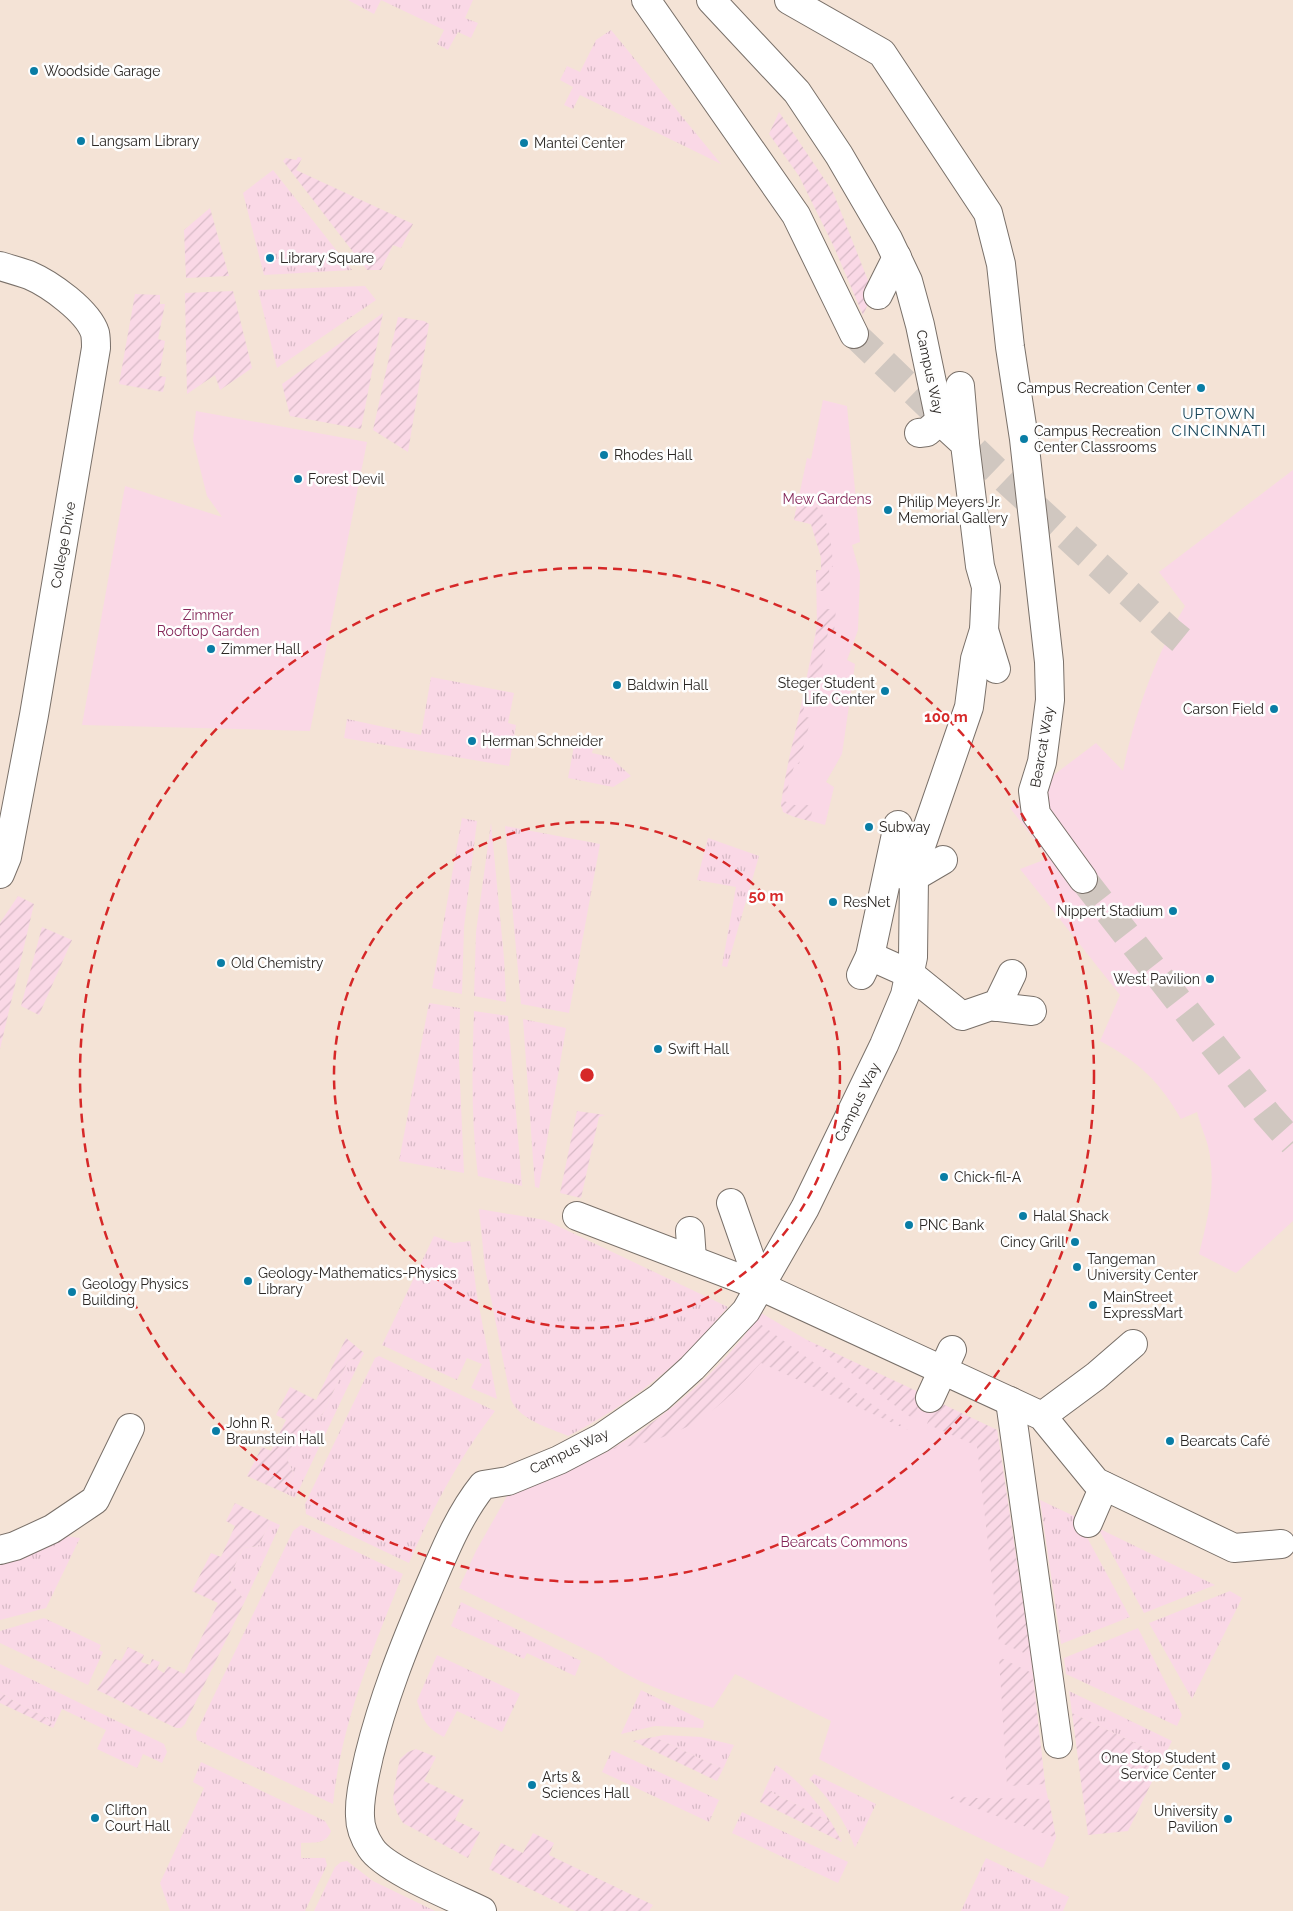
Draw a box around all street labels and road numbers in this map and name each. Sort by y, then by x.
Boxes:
street label: Campus Way [913,328,947,416]
street label: College Drive [48,500,78,590]
street label: Bearcat Way [1027,705,1057,789]
street label: Campus Way [831,1060,883,1144]
street label: Campus Way [527,1425,611,1477]

